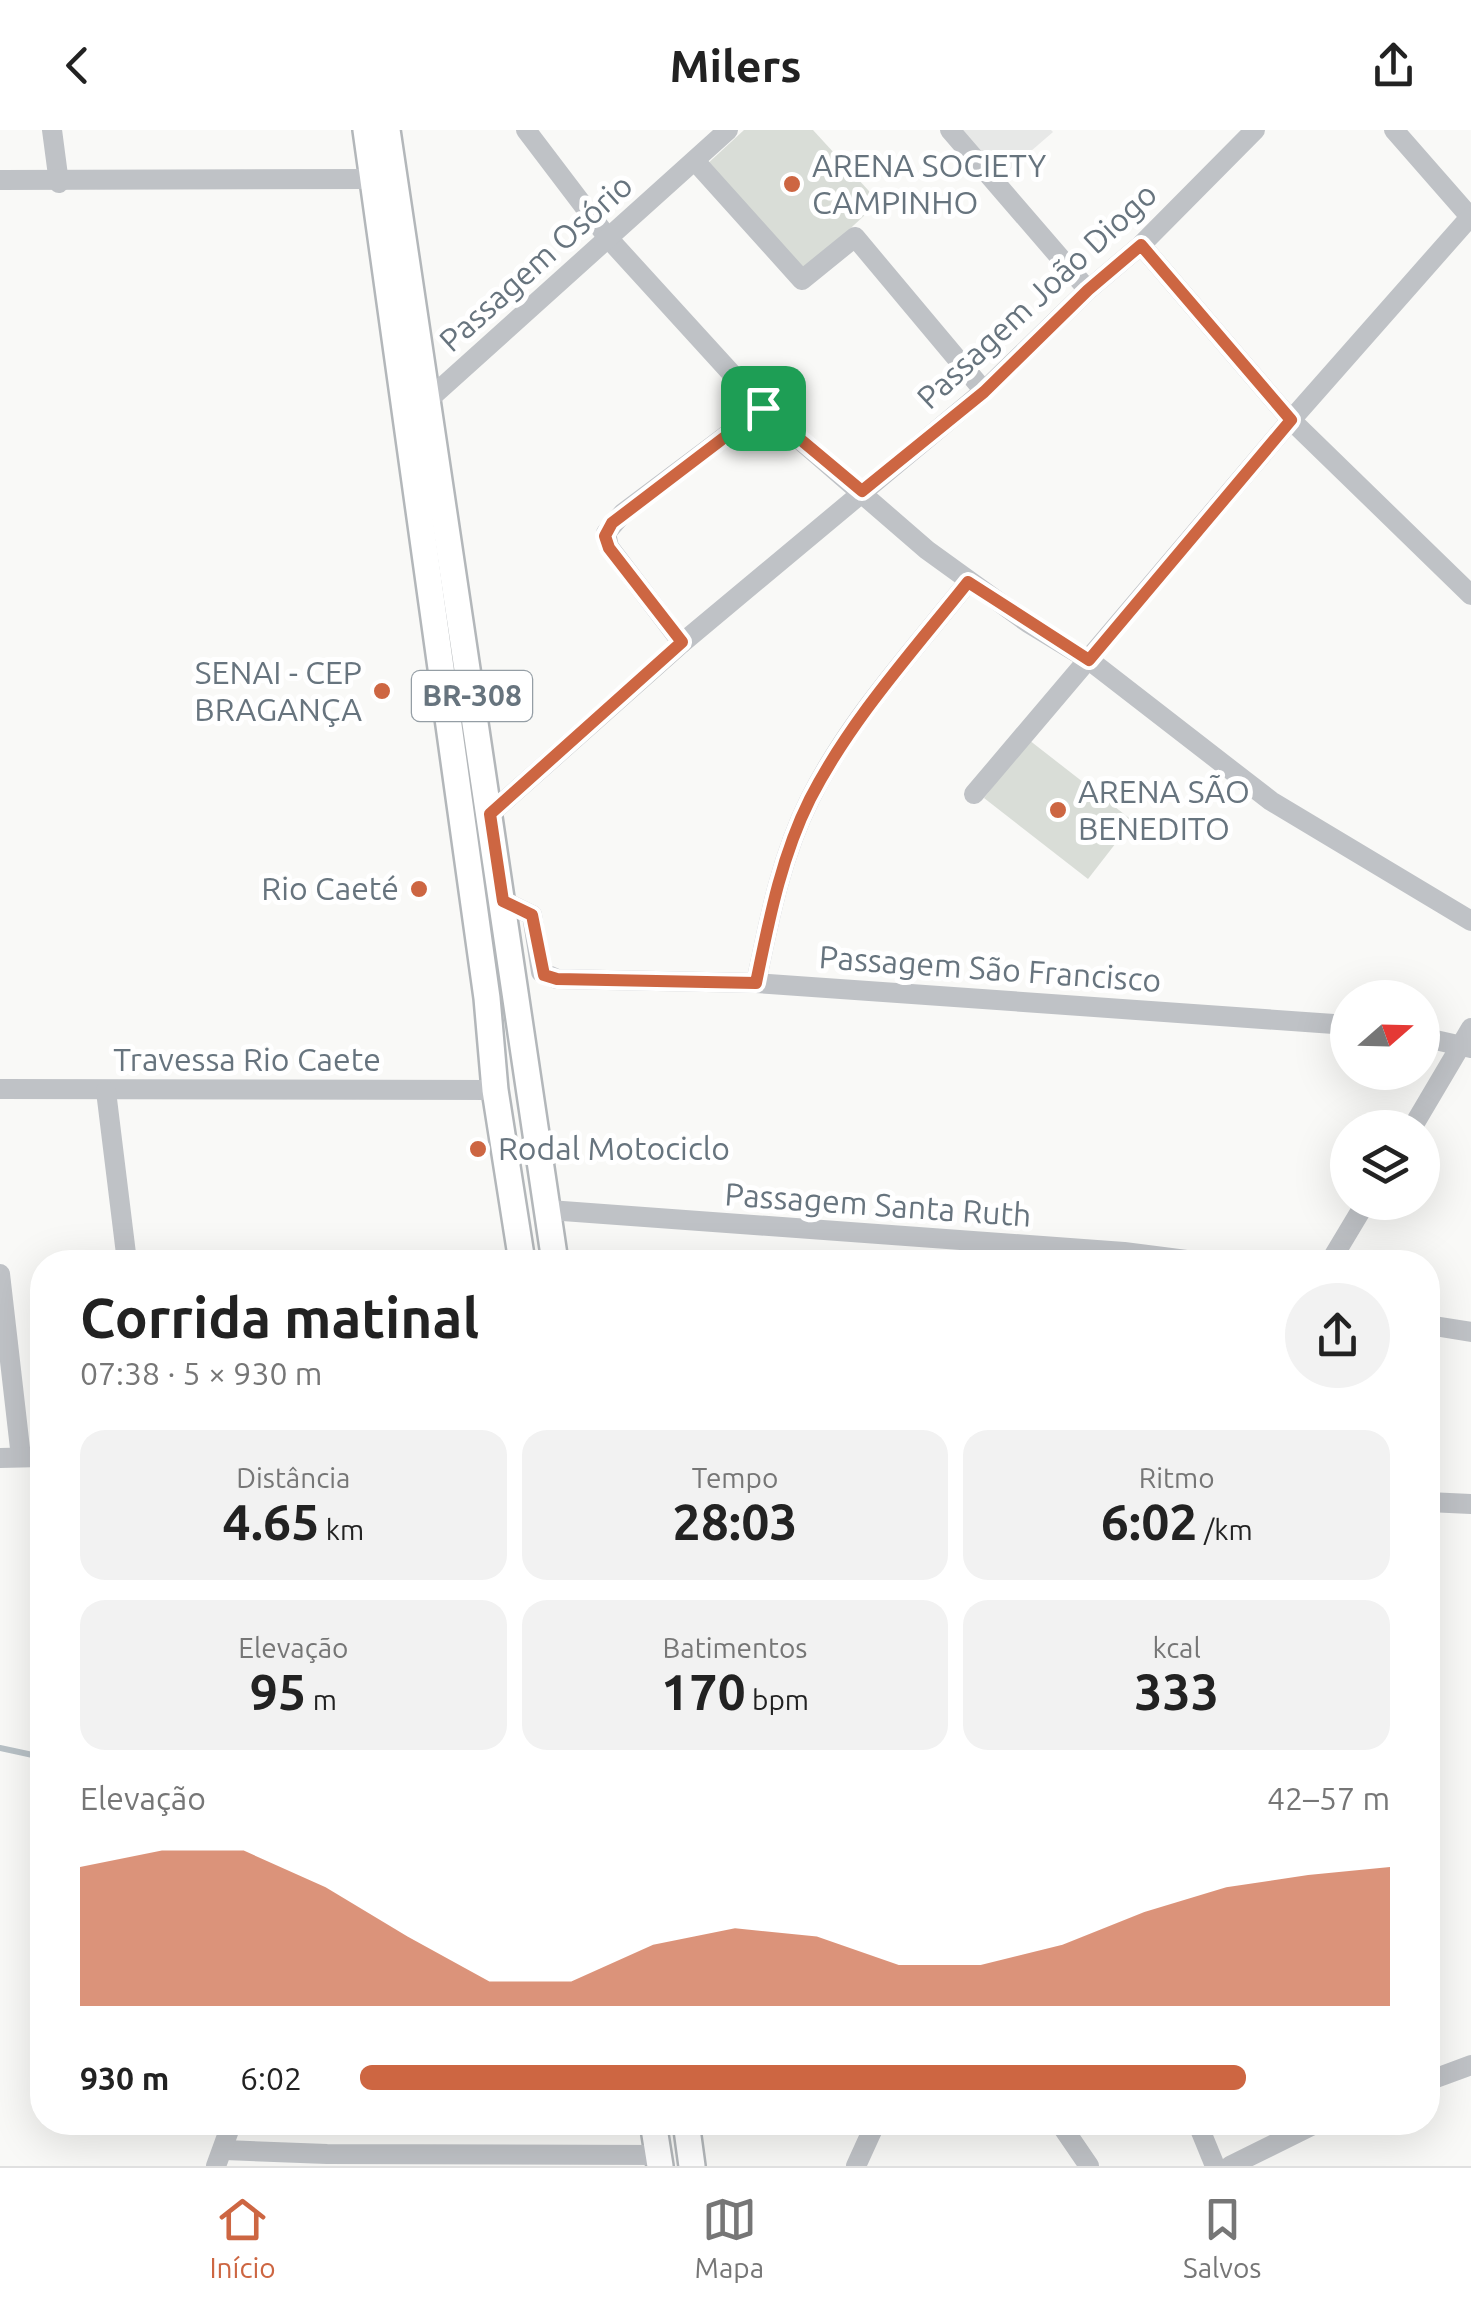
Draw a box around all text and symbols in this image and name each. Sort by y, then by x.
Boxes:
icon: back [50,38,105,93]
icon: share [1366,38,1421,93]
text: Milers [670,40,801,91]
place label: ARENA SOCIETY CAMPINHO [812,147,1047,220]
street label: Passagem Osório [432,166,639,358]
marker: ARENA SOCIETY CAMPINHO [781,173,803,195]
street label: Passagem João Diogo [909,175,1163,415]
pin [721,366,806,451]
icon: arrive [736,381,791,436]
place label: SENAI - CEP BRAGANÇA [194,654,362,727]
road number: BR-308 [412,671,532,721]
marker: SENAI - CEP BRAGANÇA [371,680,393,702]
place label: ARENA SÃO BENEDITO [1078,773,1250,846]
marker: ARENA SÃO BENEDITO [1047,799,1069,821]
place label: Rio Caeté [261,870,399,906]
marker: Rio Caeté [408,878,430,900]
street label: Passagem São Francisco [818,938,1162,998]
north arrow [1330,980,1440,1090]
map controls [1330,980,1440,1220]
street label: Travessa Rio Caete [113,1041,381,1077]
button: layers [1330,1110,1440,1220]
place label: Rodal Motociclo [498,1130,730,1166]
marker: Rodal Motociclo [467,1138,489,1160]
street label: Passagem Santa Ruth [723,1175,1033,1233]
button: share [1285,1283,1390,1388]
text: Corrida matinal [80,1287,479,1348]
text: 07:38 · 5 × 930 m [80,1355,322,1391]
text: Distância [236,1462,350,1493]
text: Tempo [692,1462,778,1493]
text: Ritmo [1139,1462,1215,1493]
text: 4.65 [223,1493,319,1549]
text: 28:03 [672,1493,798,1549]
text: 6:02 [1101,1493,1198,1549]
text: km [319,1514,364,1545]
text: /km [1198,1514,1253,1545]
text: Elevação [238,1632,348,1663]
text: Batimentos [662,1632,808,1663]
text: kcal [1152,1632,1201,1663]
text: 95 [250,1663,306,1719]
text: 170 [661,1663,746,1719]
text: 333 [1134,1663,1219,1719]
text: m [306,1684,337,1715]
text: bpm [746,1684,809,1715]
text: Elevação [80,1780,206,1816]
text: 42–57 m [1267,1780,1390,1816]
text: 930 m [80,2060,169,2096]
text: 6:02 [240,2060,302,2096]
tab: Início [209,2192,276,2283]
tab: Mapa [695,2192,764,2283]
tab: Salvos [1183,2192,1262,2283]

